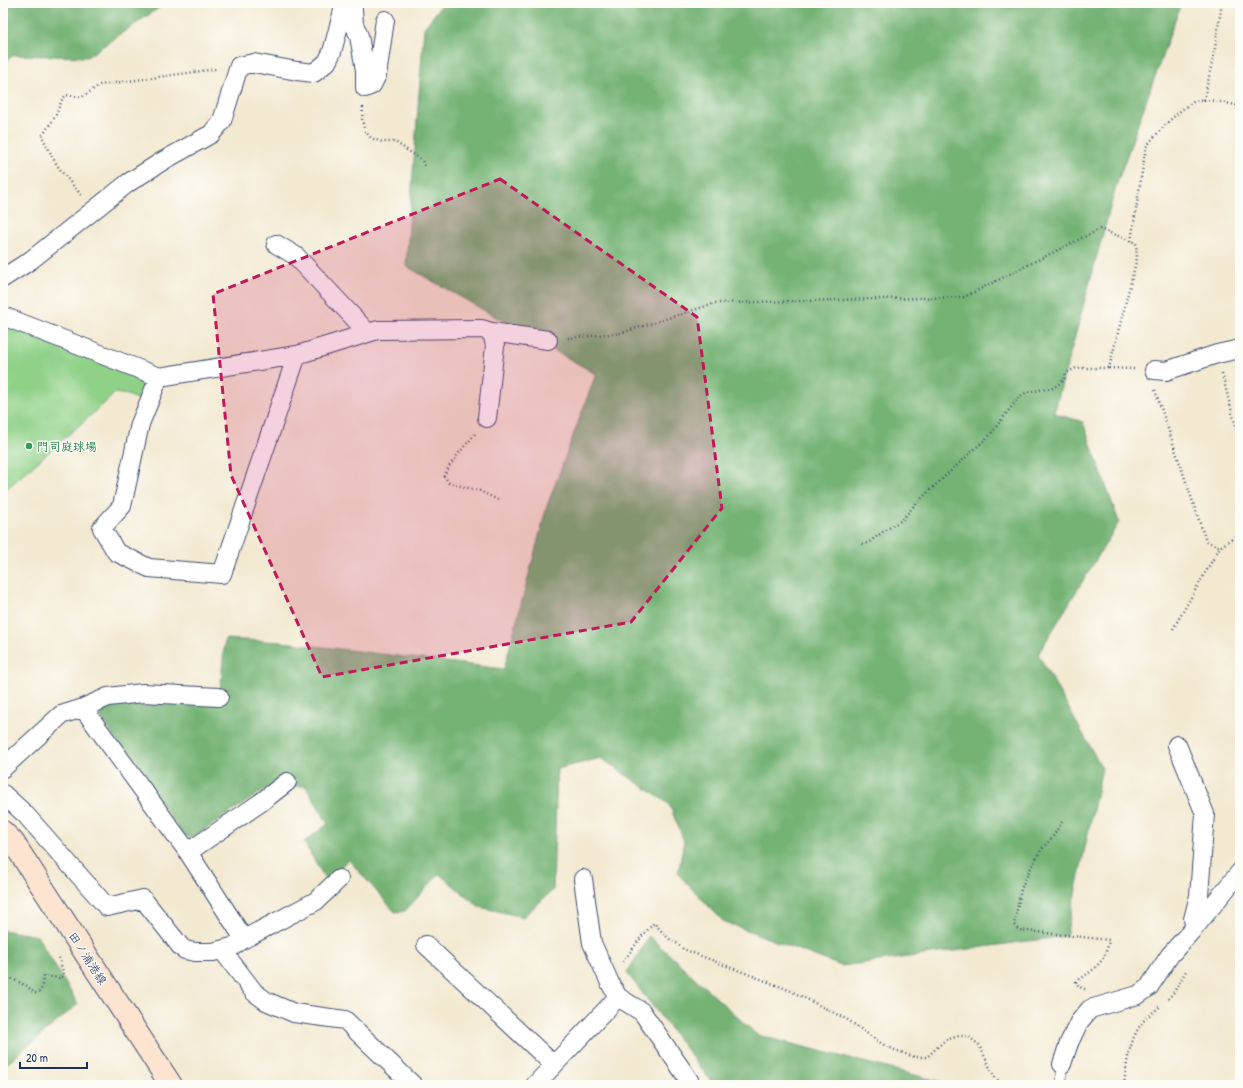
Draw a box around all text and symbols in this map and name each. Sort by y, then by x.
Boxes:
place label: 門司庭球場 [37,438,97,455]
marker: 門司庭球場 [24,441,34,451]
street label: 田ノ浦港線 [65,928,111,988]
scale bar [20,1044,87,1070]
text: 20 m [26,1049,48,1066]

